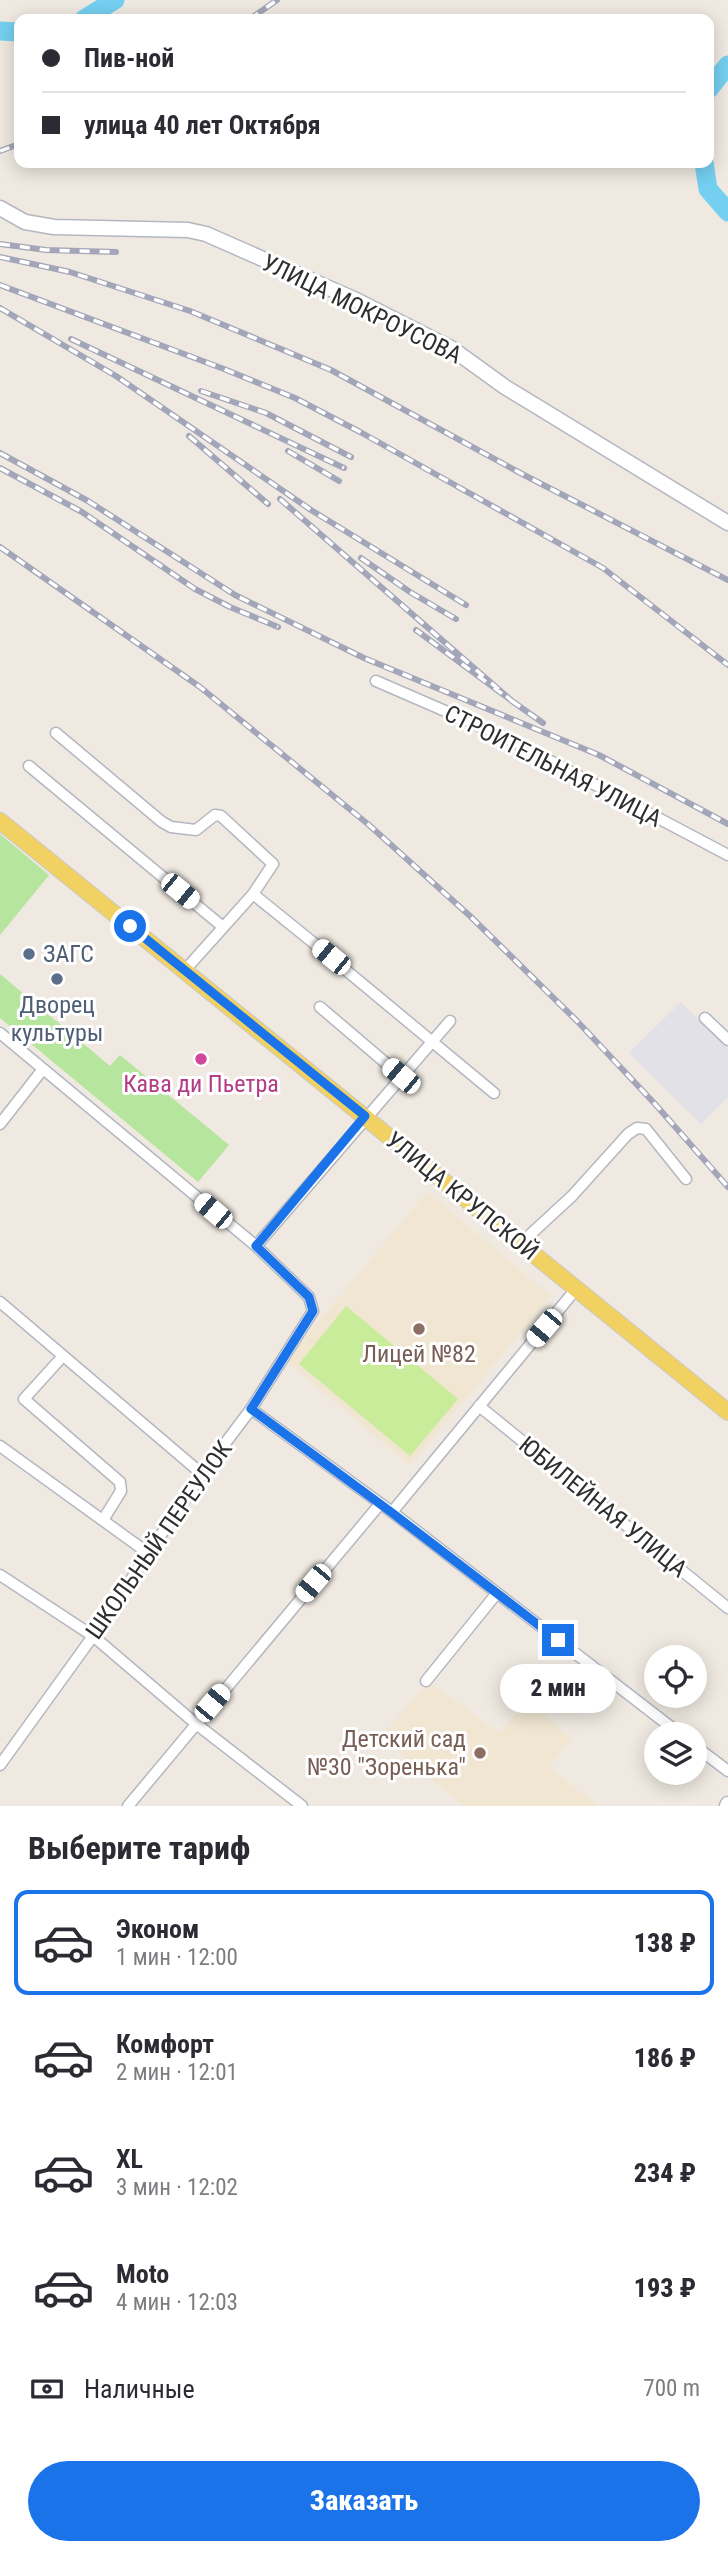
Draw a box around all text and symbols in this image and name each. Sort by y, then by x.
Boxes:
text: Пив-ной [84,43,174,73]
text: улица 40 лет Октября [84,110,321,140]
street label: УЛИЦА МОКРОУСОВА [258,248,467,370]
street label: СТРОИТЕЛЬНАЯ УЛИЦА [440,699,666,833]
car [158,870,203,912]
route start [114,910,146,942]
car [309,936,354,978]
place label: ЗАГС [43,940,94,968]
marker: ЗАГС [21,946,37,962]
marker: Дворец культуры [49,971,65,987]
place label: Дворец культуры [11,991,103,1047]
marker: Кава ди Пьетра [193,1051,209,1067]
car [379,1054,424,1098]
place label: Кава ди Пьетра [123,1070,279,1098]
street label: УЛИЦА КРУПСКОЙ [380,1126,544,1266]
car [191,1189,236,1233]
car [523,1305,566,1351]
marker: Лицей №82 [411,1321,427,1337]
place label: Лицей №82 [362,1340,476,1368]
street label: ЮБИЛЕЙНАЯ УЛИЦА [513,1431,693,1583]
street label: ШКОЛЬНЫЙ ПЕРЕУЛОК [80,1435,238,1644]
car [292,1560,335,1606]
route end [542,1624,574,1656]
map controls [644,1645,707,1785]
button: locate [644,1645,707,1708]
callout: 2 мин [500,1664,616,1714]
text: 2 мин [530,1675,586,1702]
car [191,1680,234,1726]
button: layers [644,1722,707,1785]
place label: Детский сад №30 "Зоренька" [307,1725,466,1781]
marker: Детский сад №30 "Зоренька" [472,1745,488,1761]
text: Выберите тариф [28,1829,250,1867]
icon: car [32,1911,95,1974]
text: Эконом [116,1914,199,1944]
text: 138 ₽ [634,1928,696,1958]
text: 1 мин · 12:00 [116,1944,238,1971]
icon: car [32,2026,95,2089]
text: Комфорт [116,2029,214,2059]
text: 186 ₽ [634,2043,696,2073]
text: 2 мин · 12:01 [116,2059,238,2086]
icon: car [32,2141,95,2204]
text: XL [116,2144,143,2174]
text: 234 ₽ [634,2158,696,2188]
text: 3 мин · 12:02 [116,2174,238,2201]
icon: car [32,2256,95,2319]
text: Moto [116,2259,169,2289]
text: 193 ₽ [634,2273,696,2303]
text: 4 мин · 12:03 [116,2289,238,2316]
icon: cash [28,2370,66,2408]
text: Наличные [84,2374,195,2404]
text: 700 m [643,2375,700,2402]
button: Заказать [28,2461,700,2541]

